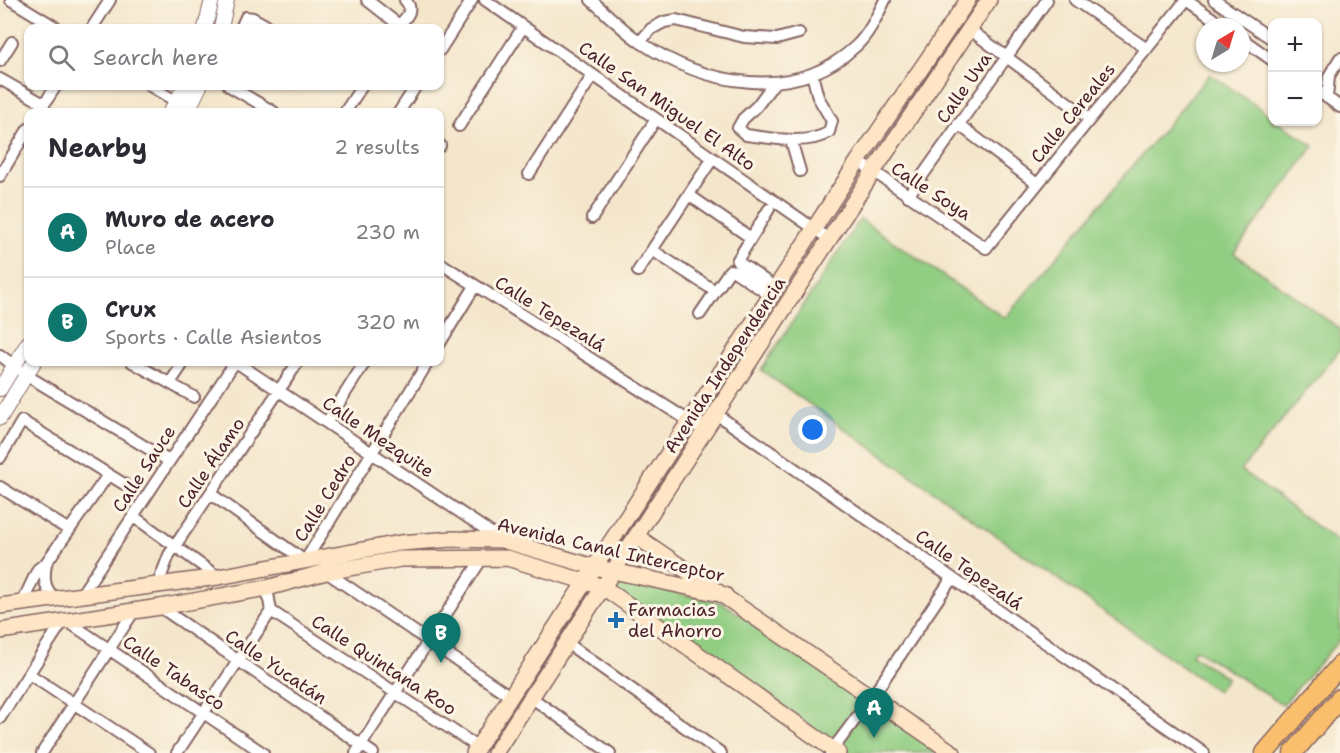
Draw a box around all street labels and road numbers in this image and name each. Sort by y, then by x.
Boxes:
street label: Calle San Miguel El Alto [574,36,760,176]
street label: Calle Uva [931,48,997,128]
street label: Calle Cereales [1025,58,1121,168]
street label: Calle Soya [886,156,976,226]
street label: Calle Tepezalá [490,270,610,358]
street label: Avenida Independencia [659,272,791,458]
street label: Calle Mezquite [318,391,438,483]
street label: Calle Álamo [172,413,250,513]
street label: Calle Sauce [107,421,181,517]
street label: Calle Cedro [289,450,361,546]
street label: Avenida Canal Interceptor [495,512,727,588]
street label: Calle Tepezalá [911,524,1027,616]
street label: Calle Quintana Roo [307,609,461,721]
street label: Calle Yucatán [220,624,332,710]
street label: Calle Tabasco [118,630,230,716]

